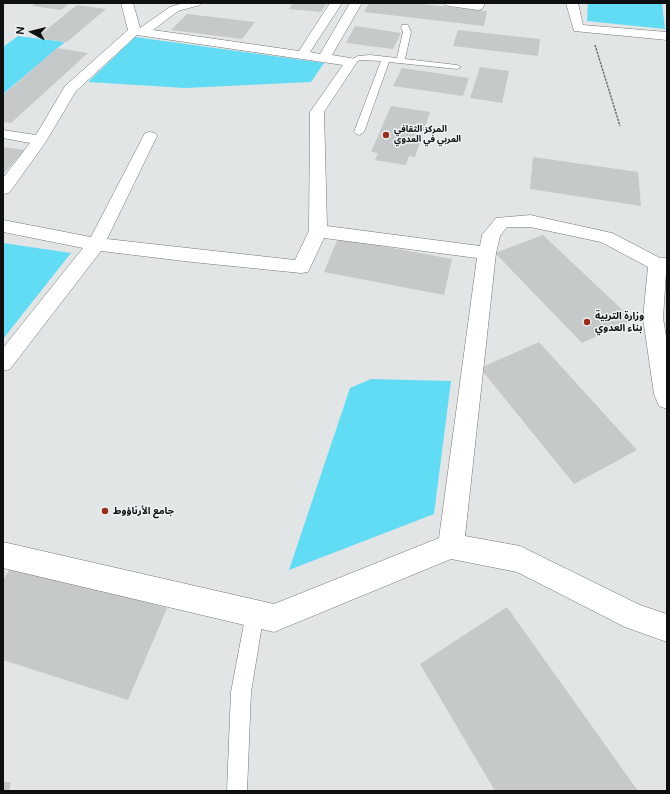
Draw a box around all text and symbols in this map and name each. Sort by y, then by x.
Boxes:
north arrow [12,12,52,52]
text: N [13,26,28,35]
place label: المركز الثقافي العربي في العدوي [394,125,461,146]
marker: المركز الثقافي العربي في العدوي [381,130,391,140]
place label: وزارة التربية بناء العدوي [595,310,644,334]
marker: وزارة التربية بناء العدوي [582,317,592,327]
place label: جامع الأرناؤوط [113,505,174,517]
marker: جامع الأرناؤوط [100,506,110,516]

